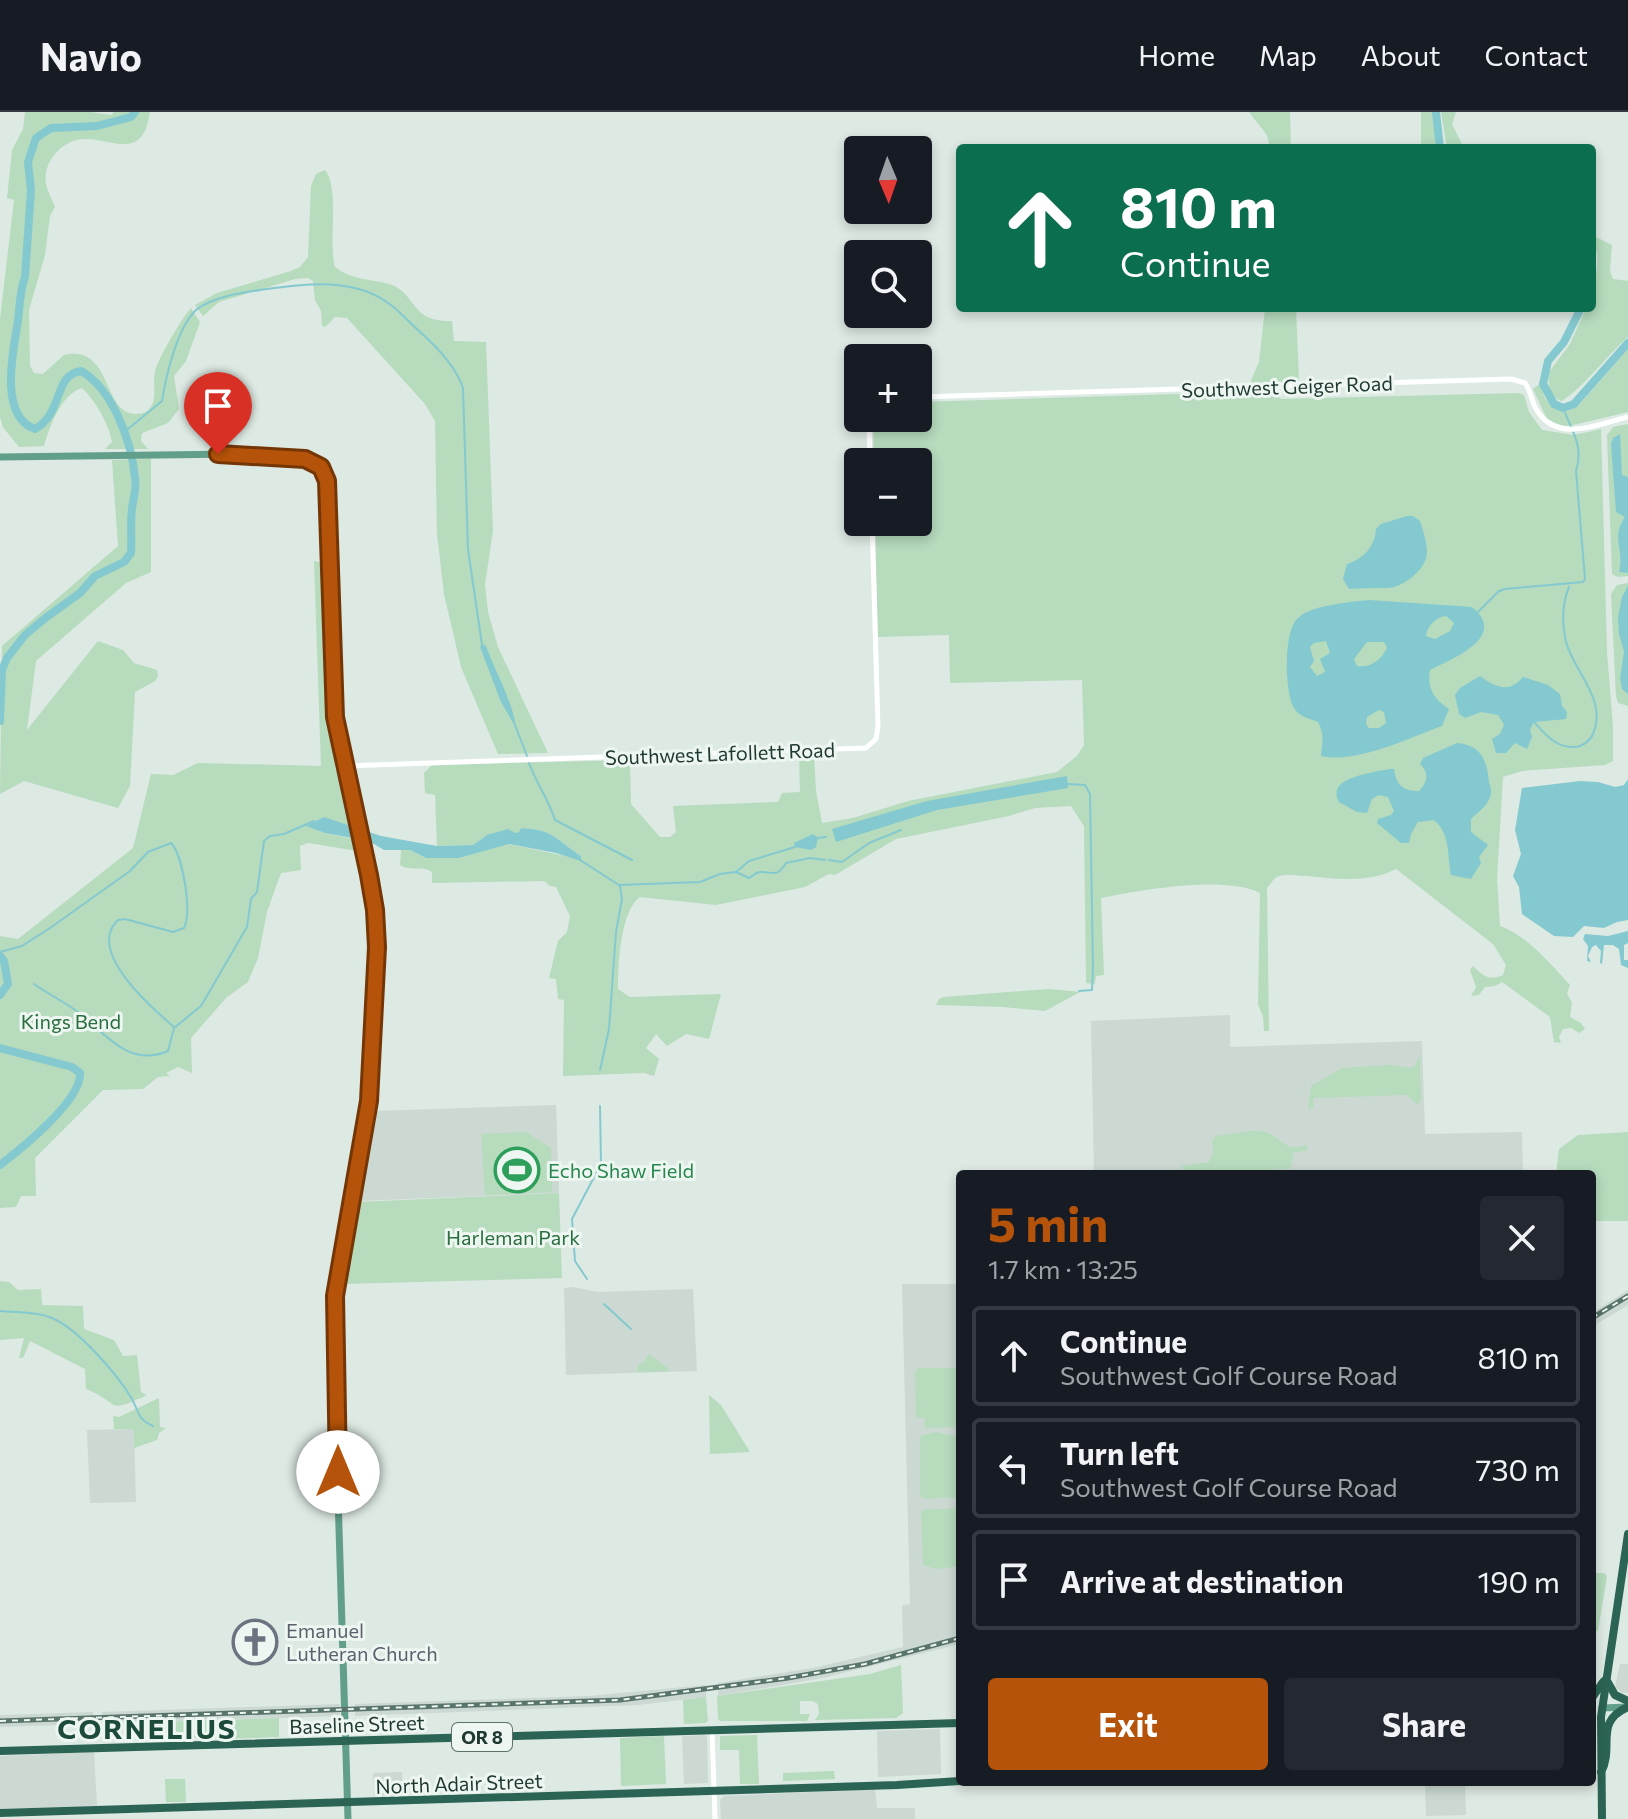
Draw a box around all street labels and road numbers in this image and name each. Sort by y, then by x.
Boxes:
street label: Southwest Geiger Road [1181,370,1393,402]
street label: Southwest Lafollett Road [604,737,836,769]
street label: Baseline Street [289,1710,425,1738]
road number: OR 8 [452,1723,512,1751]
street label: North Adair Street [375,1768,543,1798]

